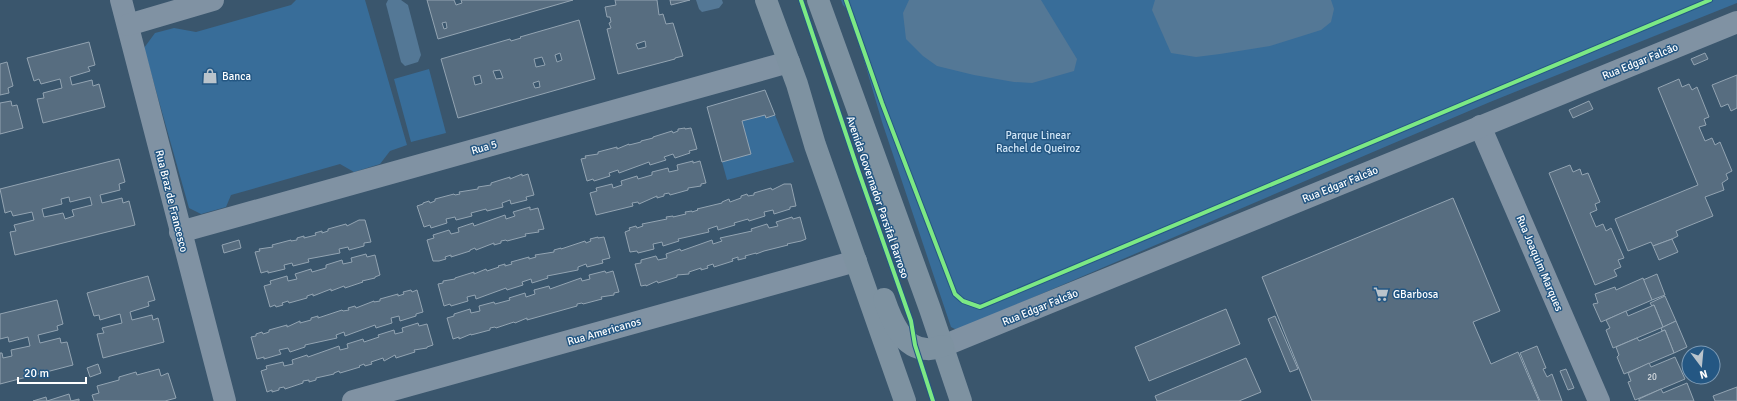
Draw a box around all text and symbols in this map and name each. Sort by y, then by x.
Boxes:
street label: Rua Edgar Falcão [1600,40,1680,83]
shop icon: Banca [201,67,219,85]
place label: Banca [222,70,251,83]
street label: Avenida Governador Parsifal Barroso [844,114,912,280]
park label: Parque Linear Rachel de Queiroz [996,129,1080,155]
street label: Rua 5 [470,138,499,157]
street label: Rua Braz de Francesco [153,149,191,254]
street label: Rua Edgar Falcão [1300,163,1380,206]
street label: Rua Joaquim Marques [1513,213,1566,313]
supermarket icon: GBarbosa [1372,285,1390,303]
street label: Rua Edgar Falcão [1000,286,1080,329]
place label: GBarbosa [1393,288,1439,301]
street label: Rua Americanos [566,315,643,348]
north arrow [1681,345,1721,385]
scale bar [18,359,86,385]
text: 20 m [24,366,49,381]
text: N [1698,367,1709,381]
house number: 20 [1647,372,1657,383]

